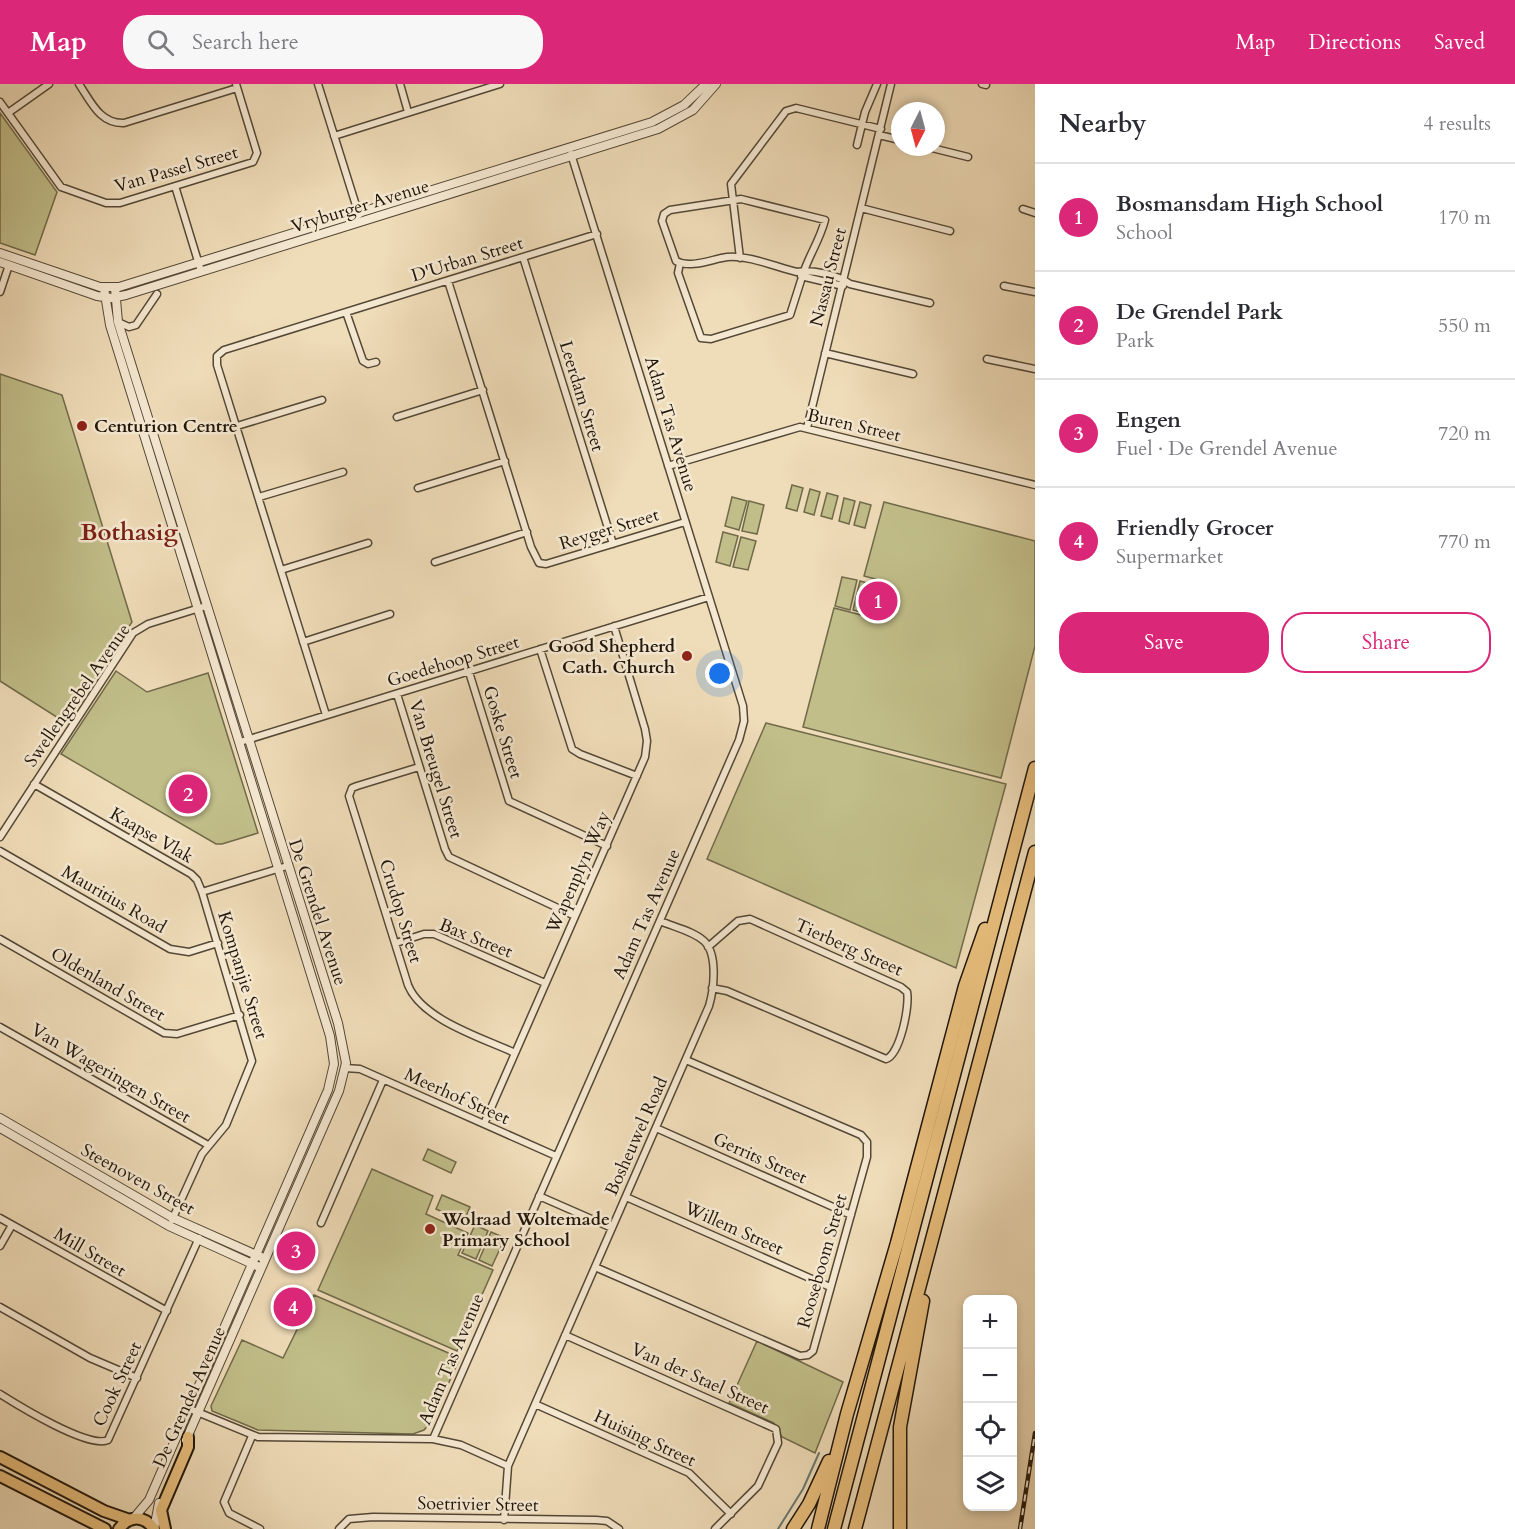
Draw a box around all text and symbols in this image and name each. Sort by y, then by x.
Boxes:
search box [123,15,543,69]
text: Map [30,23,87,61]
icon: search [144,26,177,59]
text: Search here [192,27,299,57]
text: Map [1235,28,1275,57]
text: Directions [1308,28,1401,57]
text: Saved [1434,28,1485,57]
north arrow [891,102,945,156]
text: Nearby [1059,106,1147,141]
text: 4 results [1423,110,1491,137]
street label: Van Passel Street [111,140,241,199]
street label: Vryburger Avenue [288,174,432,239]
text: Bosmansdam High School [1116,189,1383,219]
text: 1 [1073,204,1084,231]
text: 170 m [1438,204,1491,231]
text: School [1116,219,1173,246]
street label: Nassau Street [804,225,853,329]
street label: D'Urban Street [408,231,526,288]
text: De Grendel Park [1116,297,1283,327]
text: 2 [1073,312,1084,339]
text: 550 m [1438,312,1491,339]
text: Park [1116,327,1154,354]
street label: Leerdam Street [553,338,610,455]
street label: Adam Tas Avenue [638,353,703,495]
street label: Buren Street [805,403,903,448]
text: Engen [1116,405,1181,435]
place label: Centurion Centre [94,414,238,439]
marker: Centurion Centre [75,419,89,433]
text: 3 [1073,420,1084,447]
text: 720 m [1438,420,1491,447]
text: Fuel · De Grendel Avenue [1116,435,1338,462]
street label: Reyger Street [556,502,662,557]
text: Friendly Grocer [1116,513,1274,543]
district label: Bothasig [80,516,178,549]
text: 4 [1073,528,1084,555]
text: 770 m [1438,528,1491,555]
text: Supermarket [1116,543,1223,570]
pin: 1 [858,578,898,624]
button: Save [1059,612,1269,673]
button: Share [1281,612,1491,673]
street label: Swellengrebel Avenue [19,619,136,772]
street label: Goedehoop Street [384,629,523,693]
place label: Good Shepherd Cath. Church [548,634,676,680]
marker: Good Shepherd Cath. Church [680,649,694,663]
your location [705,659,734,688]
street label: Goske Street [477,683,529,782]
street label: Van Breugel Street [403,697,469,842]
pin: 2 [168,772,207,816]
street label: Kaapse Vlak [105,801,198,870]
street label: Wapenplyn Way [540,807,617,938]
street label: De Grendel Avenue [282,836,353,988]
street label: Adam Tas Avenue [606,845,686,983]
street label: Crudop Street [373,856,428,966]
street label: Mauritius Road [57,859,171,940]
street label: Kompanjie Street [211,908,274,1042]
street label: Bax Street [435,912,517,965]
street label: Tierberg Street [791,913,907,983]
street label: Oldenland Street [46,941,170,1028]
street label: Van Wageringen Street [26,1017,195,1130]
street label: Meerhof Street [400,1062,514,1131]
street label: Bosheuwel Road [599,1073,674,1200]
street label: Gerrits Street [709,1127,811,1190]
street label: Steenoven Street [76,1138,199,1221]
street label: Rooseboom Street [791,1191,854,1331]
street label: Willem Street [680,1195,787,1261]
place label: Wolraad Woltemade Primary School [441,1207,610,1253]
street label: Mill Street [49,1222,131,1283]
marker: Wolraad Woltemade Primary School [423,1222,437,1236]
pin: 3 [276,1228,316,1274]
pin: 4 [274,1284,312,1330]
street label: Adam Tas Avenue [413,1290,490,1429]
map controls [963,1295,1017,1511]
button: + [963,1295,1017,1349]
street label: De Grendel Avenue [147,1323,232,1472]
street label: Cook Street [87,1337,148,1431]
street label: Van der Stael Street [627,1337,773,1420]
button: − [963,1349,1017,1403]
button: locate [963,1403,1017,1457]
street label: Huising Street [590,1404,700,1473]
button: layers [963,1457,1017,1511]
street label: Soetrivier Street [417,1491,539,1518]

